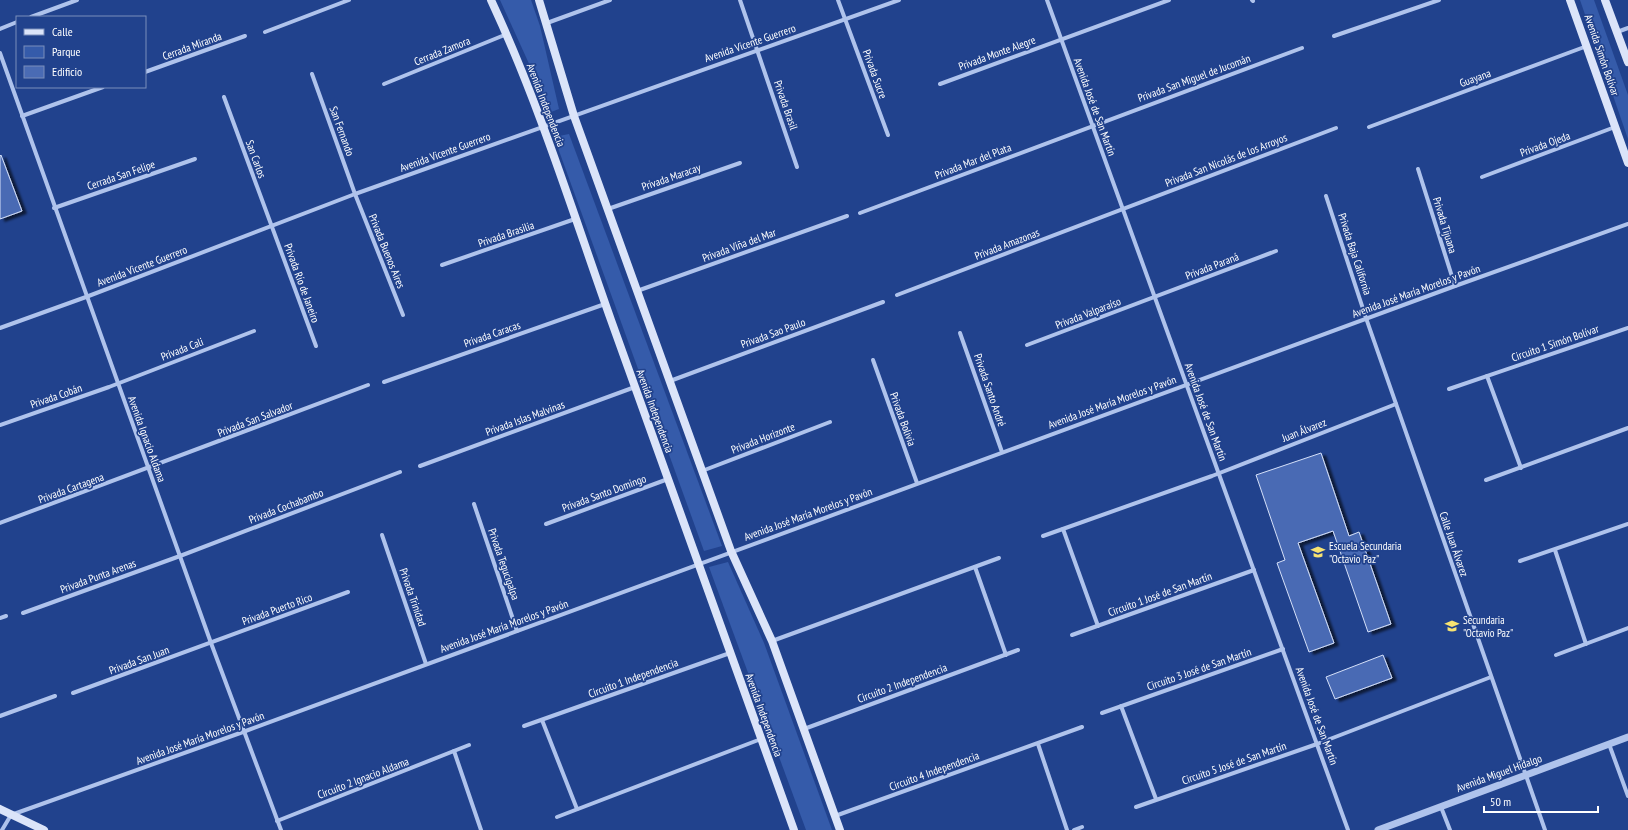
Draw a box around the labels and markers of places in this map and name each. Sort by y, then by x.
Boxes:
place label: Escuela Secundaria "Octavio Paz" [1329,539,1402,566]
school or university icon: Escuela Secundaria "Octavio Paz" [1310,544,1326,560]
place label: Secundaria "Octavio Paz" [1463,613,1513,640]
school or university icon: Secundaria "Octavio Paz" [1444,618,1460,634]

